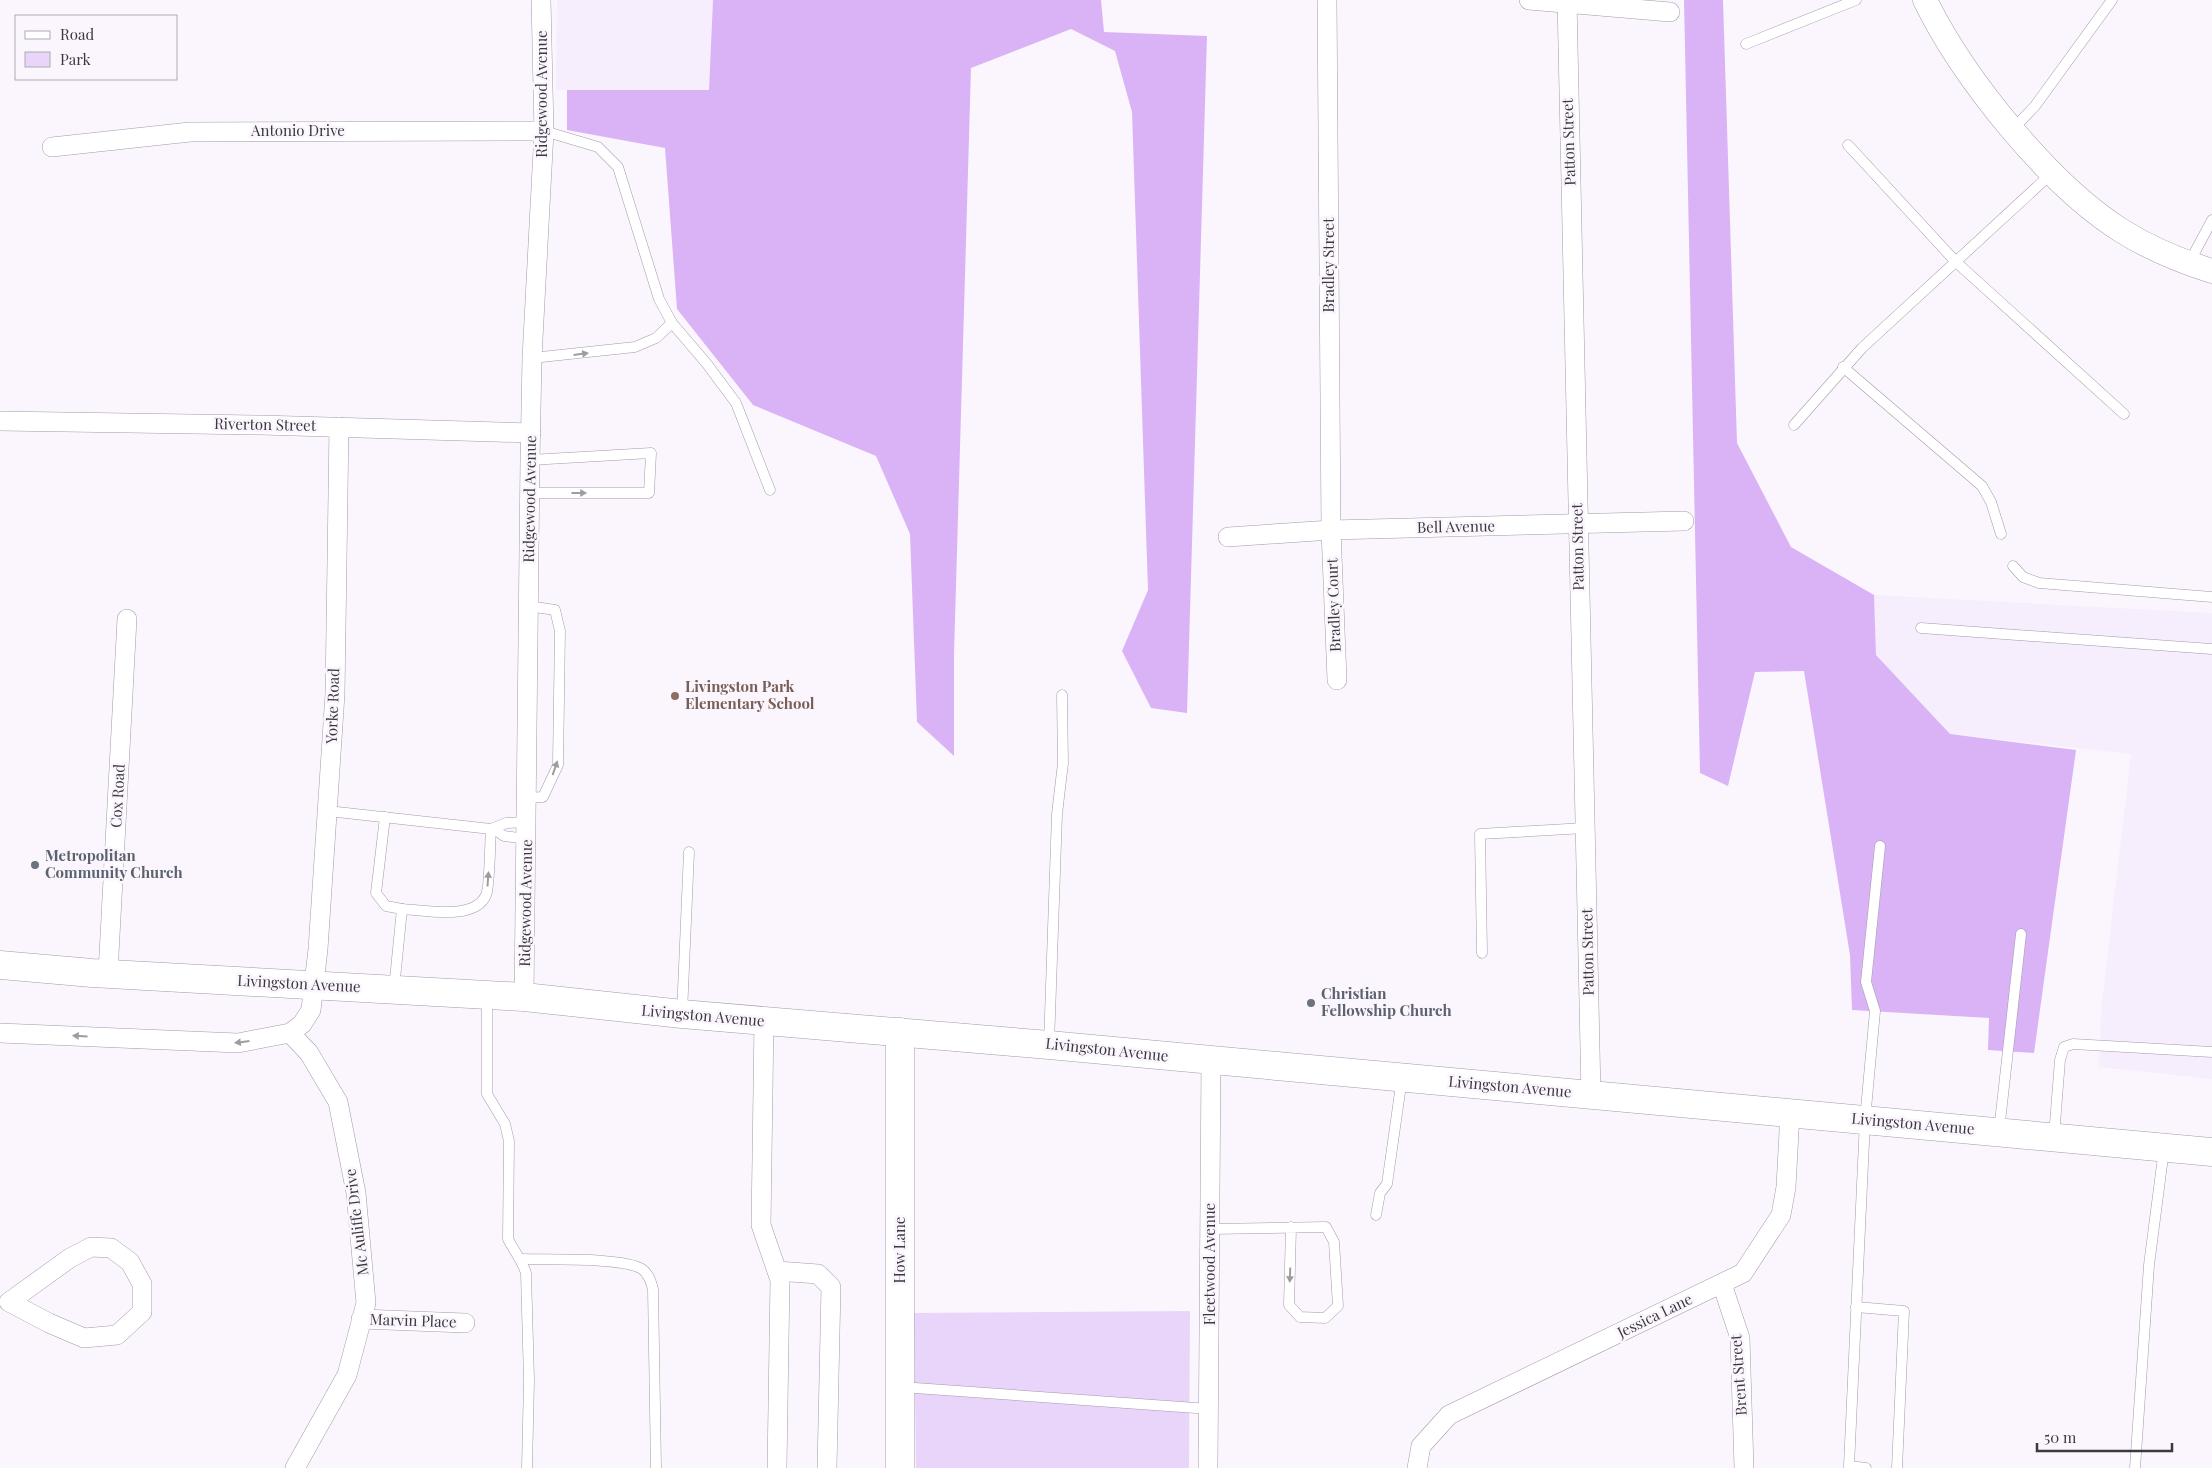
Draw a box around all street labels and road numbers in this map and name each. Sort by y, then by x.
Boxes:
street label: Ridgewood Avenue [531,30,551,158]
street label: Patton Street [1556,97,1580,186]
street label: Antonio Drive [250,120,345,140]
street label: Bradley Street [1318,217,1338,312]
street label: Riverton Street [214,413,317,435]
street label: Ridgewood Avenue [518,435,540,563]
street label: Patton Street [1566,502,1588,591]
street label: Bell Avenue [1417,515,1495,537]
street label: Bradley Court [1321,557,1345,652]
street label: Yorke Road [321,667,343,745]
street label: Cox Road [105,763,129,828]
street label: Ridgewood Avenue [514,839,536,967]
street label: Patton Street [1576,907,1598,996]
street label: Livingston Avenue [237,970,361,996]
street label: Livingston Avenue [641,1000,765,1030]
street label: Livingston Avenue [1045,1033,1170,1065]
street label: Livingston Avenue [1448,1071,1572,1101]
street label: Livingston Avenue [1851,1108,1975,1138]
street label: Mc Auliffe Drive [340,1168,372,1277]
street label: Fleetwood Avenue [1199,1203,1219,1325]
street label: How Lane [889,1217,909,1283]
street label: Jessica Lane [1613,1288,1695,1342]
street label: Marvin Place [369,1308,457,1332]
street label: Brent Street [1725,1333,1751,1416]

